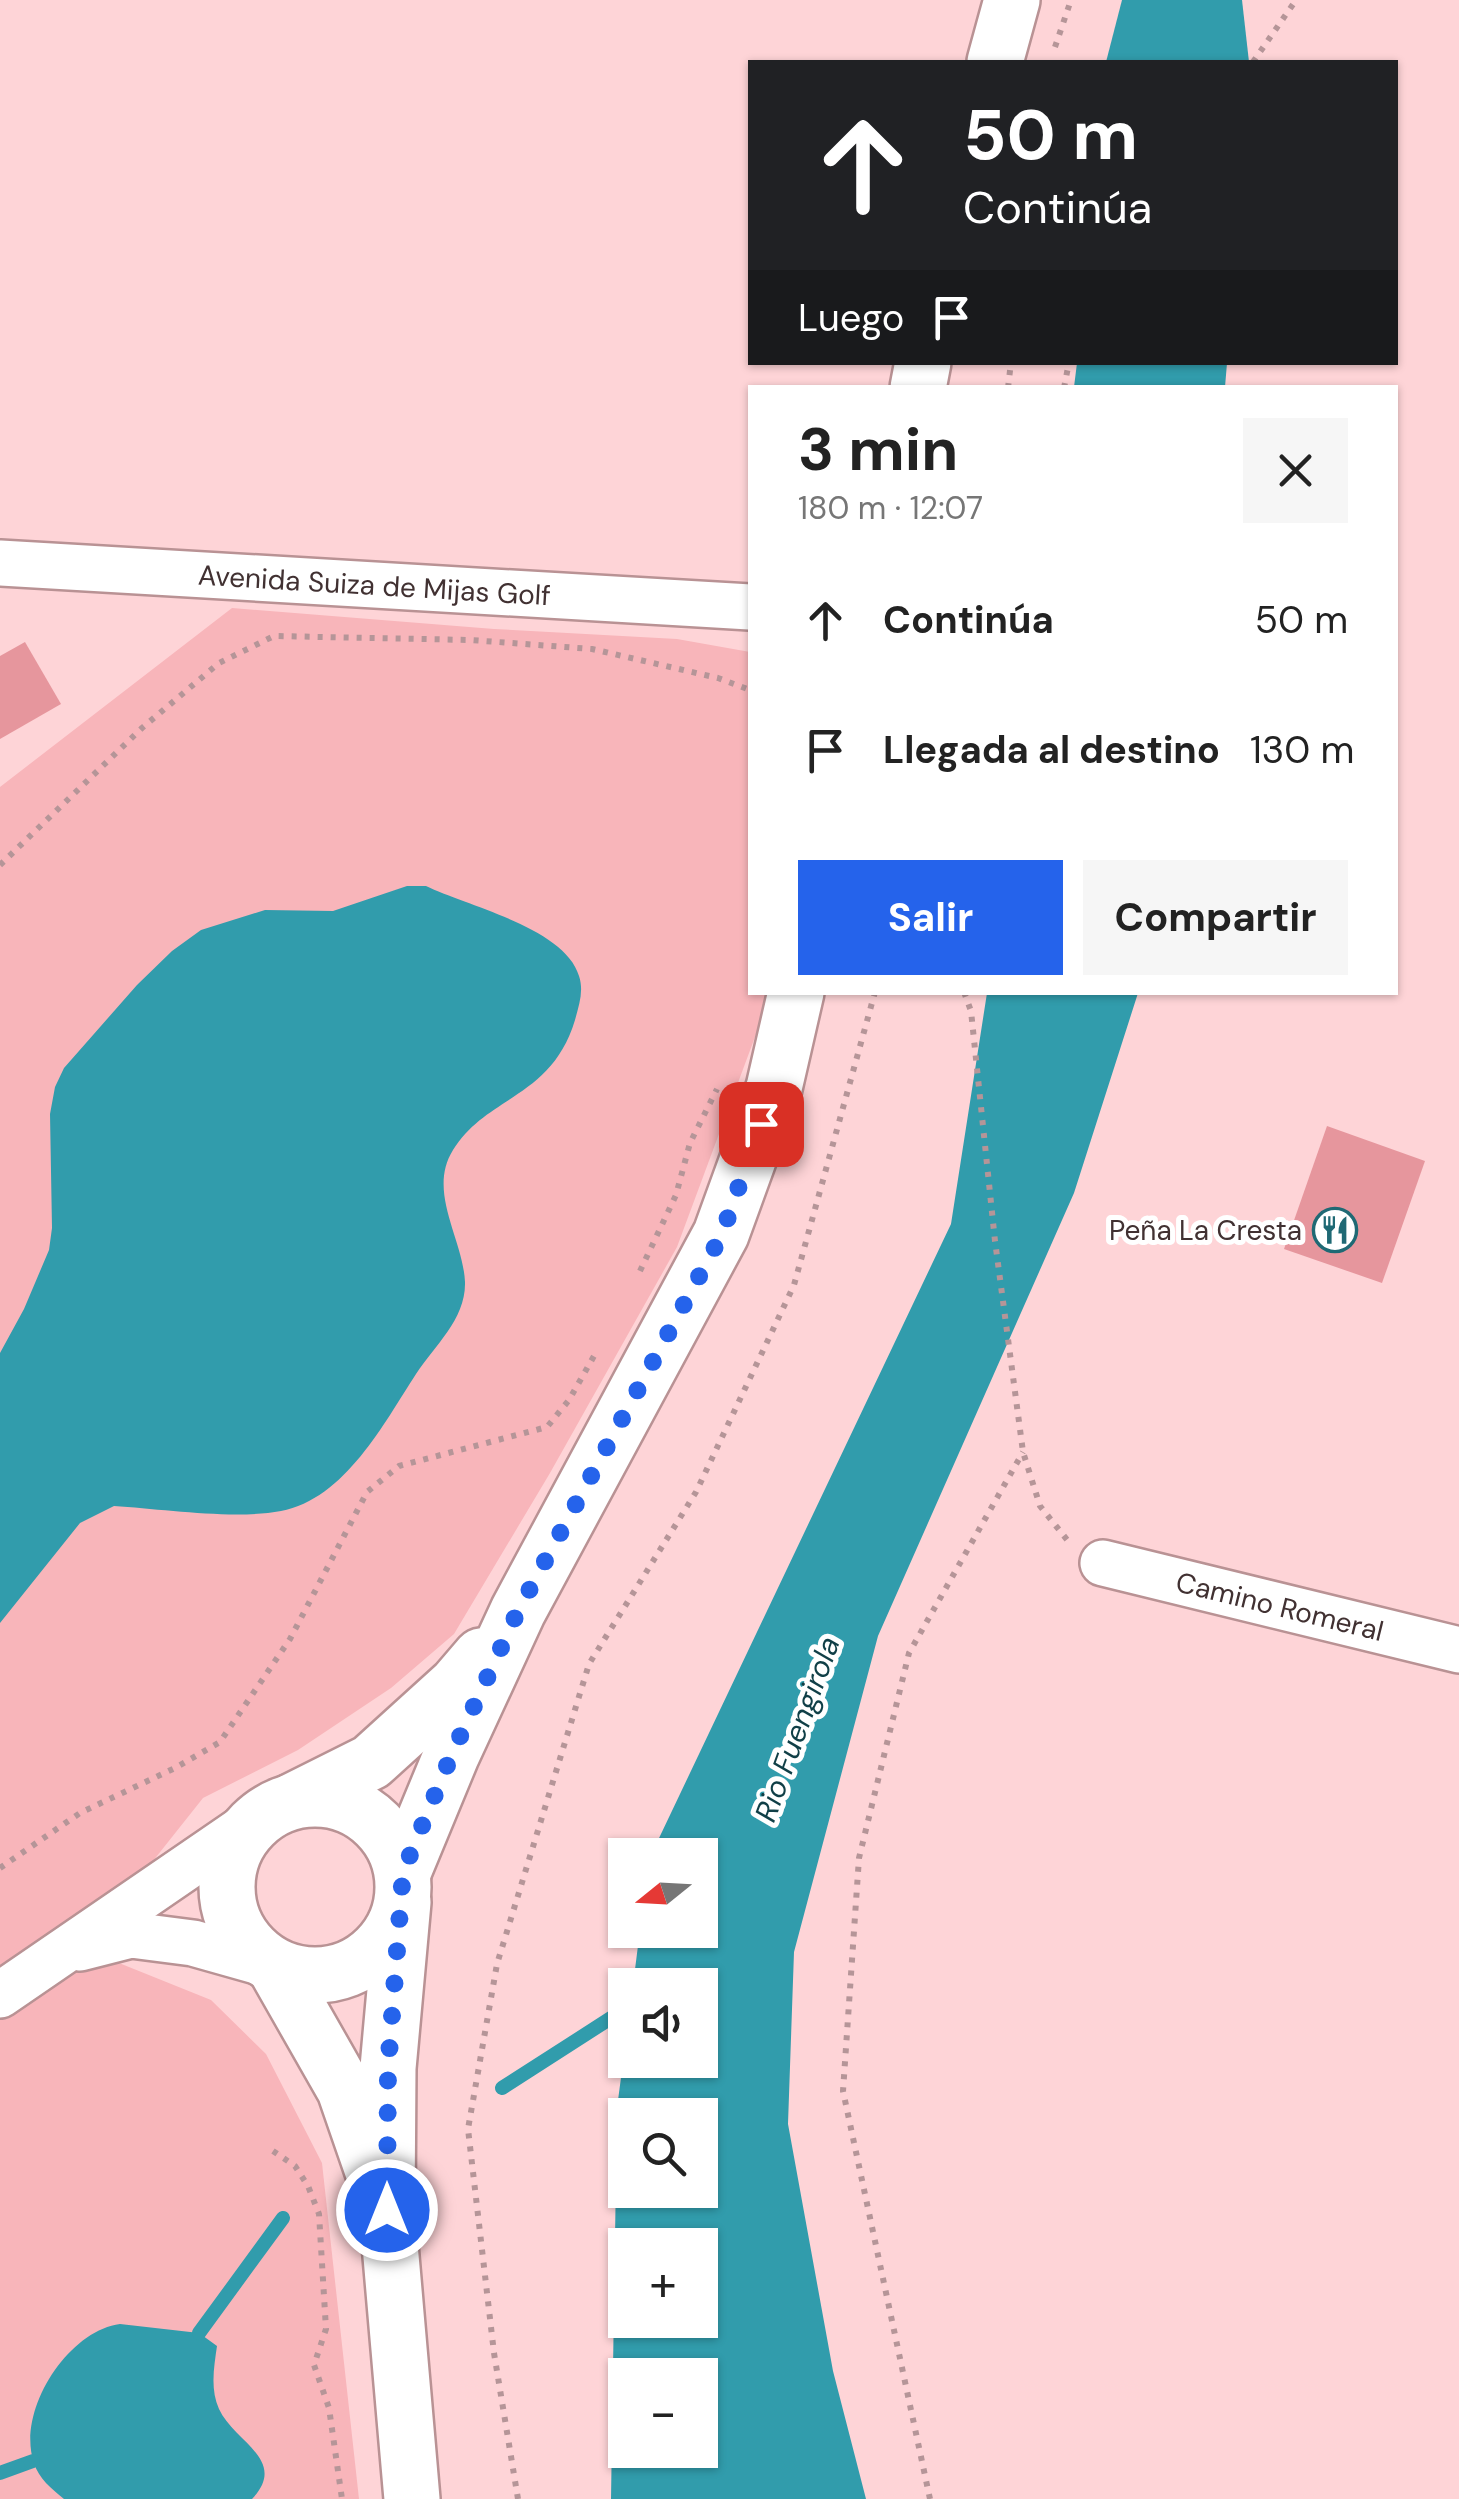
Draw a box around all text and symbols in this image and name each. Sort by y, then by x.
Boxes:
text: 50 m [963,90,1138,181]
icon: ahead [798,100,928,230]
text: Continúa [963,178,1152,237]
icon: arrive [924,290,979,345]
text: Luego [798,293,904,343]
text: 3 min [798,410,958,489]
button: close [1243,418,1348,523]
text: 180 m · 12:07 [798,487,983,529]
street label: Avenida Suiza de Mijas Golf [197,556,552,614]
icon: ahead [798,593,853,648]
text: Continúa [883,595,1054,645]
text: 50 m [1255,595,1348,645]
icon: arrive [798,723,853,778]
text: Llegada al destino [883,725,1220,775]
text: 130 m [1250,725,1354,775]
button: Salir [798,860,1063,975]
button: Compartir [1083,860,1348,975]
pin [719,1082,804,1167]
icon: arrive [734,1097,789,1152]
restaurant icon: Peña La Cresta [1312,1207,1358,1253]
place label: Peña La Cresta [1109,1212,1302,1249]
street label: Camino Romeral [1172,1563,1387,1649]
water label: Rio Fuengirola [745,1631,849,1827]
north arrow [608,1838,718,1948]
map controls [608,1838,718,2468]
button: sound [608,1968,718,2078]
button: search [608,2098,718,2208]
position arrow [335,2158,439,2262]
button: + [608,2228,718,2338]
button: − [608,2358,718,2468]

